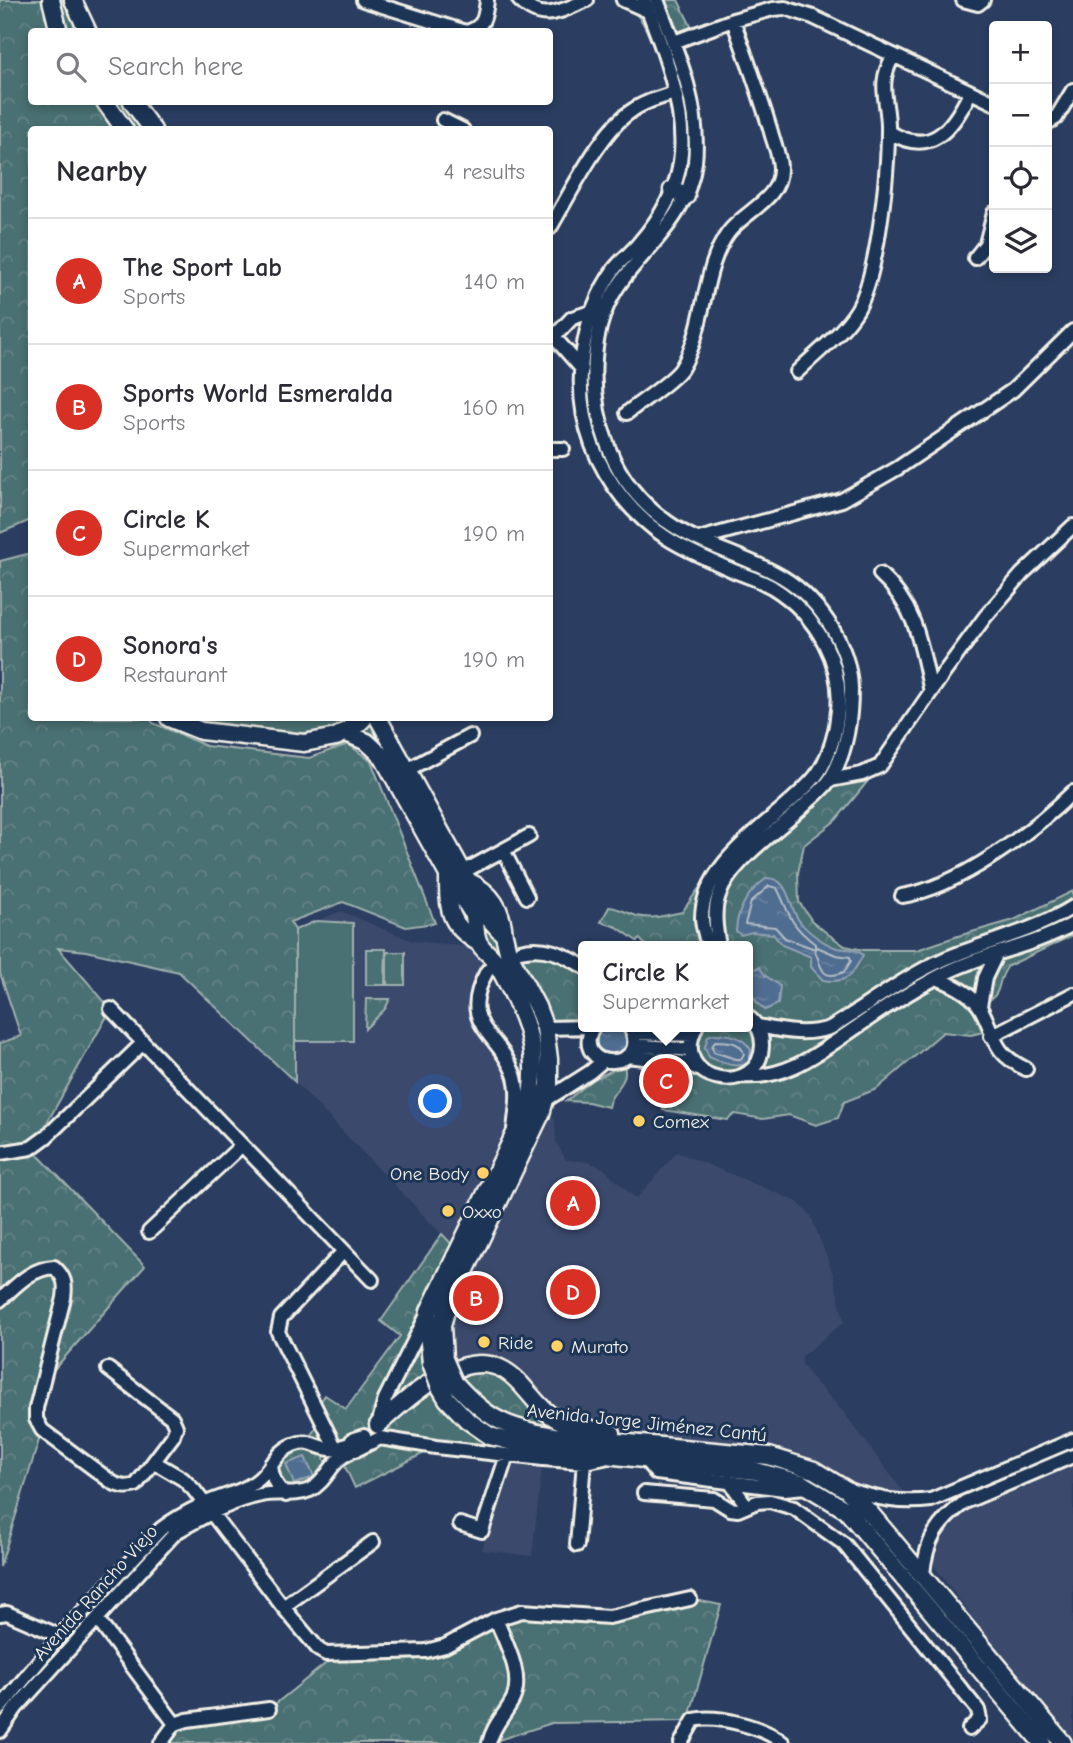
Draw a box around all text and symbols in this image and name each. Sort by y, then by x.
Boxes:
map controls [989,21,1052,273]
button: + [989,21,1052,84]
search box [28,28,553,105]
icon: search [52,48,90,86]
text: Search here [108,52,243,82]
button: − [989,84,1052,147]
button: locate [989,147,1052,210]
text: Nearby [56,154,147,189]
text: 4 results [443,158,525,185]
button: layers [989,210,1052,273]
text: The Sport Lab [123,253,282,283]
text: A [73,268,85,295]
text: 140 m [464,268,525,295]
text: Sports [123,283,185,310]
text: Sports World Esmeralda [123,379,393,409]
text: B [72,394,86,421]
text: 160 m [463,394,525,421]
text: Sports [123,409,185,436]
text: Circle K [123,505,210,535]
text: C [72,520,86,547]
text: 190 m [463,520,525,547]
text: Supermarket [123,535,249,562]
text: Sonora's [123,631,218,661]
text: D [72,646,86,673]
text: 190 m [463,646,525,673]
text: Restaurant [123,661,227,688]
popup [578,941,753,1032]
text: Circle K [602,958,689,988]
text: Supermarket [602,988,729,1015]
pin: C [643,1055,689,1107]
your location [418,1084,452,1118]
place label: Comex [653,1111,710,1133]
marker: Comex [631,1113,647,1129]
place label: One Body [390,1163,470,1185]
marker: One Body [475,1165,491,1181]
pin: A [550,1177,596,1229]
place label: Oxxo [462,1201,502,1223]
marker: Oxxo [440,1203,456,1219]
pin: D [550,1266,596,1318]
pin: B [453,1272,499,1324]
place label: Ride [498,1332,533,1354]
marker: Ride [476,1334,492,1350]
place label: Murato [571,1336,629,1358]
marker: Murato [549,1338,565,1354]
street label: Avenida Jorge Jiménez Cantú [526,1399,768,1447]
street label: Avenida Rancho Viejo [29,1520,162,1665]

